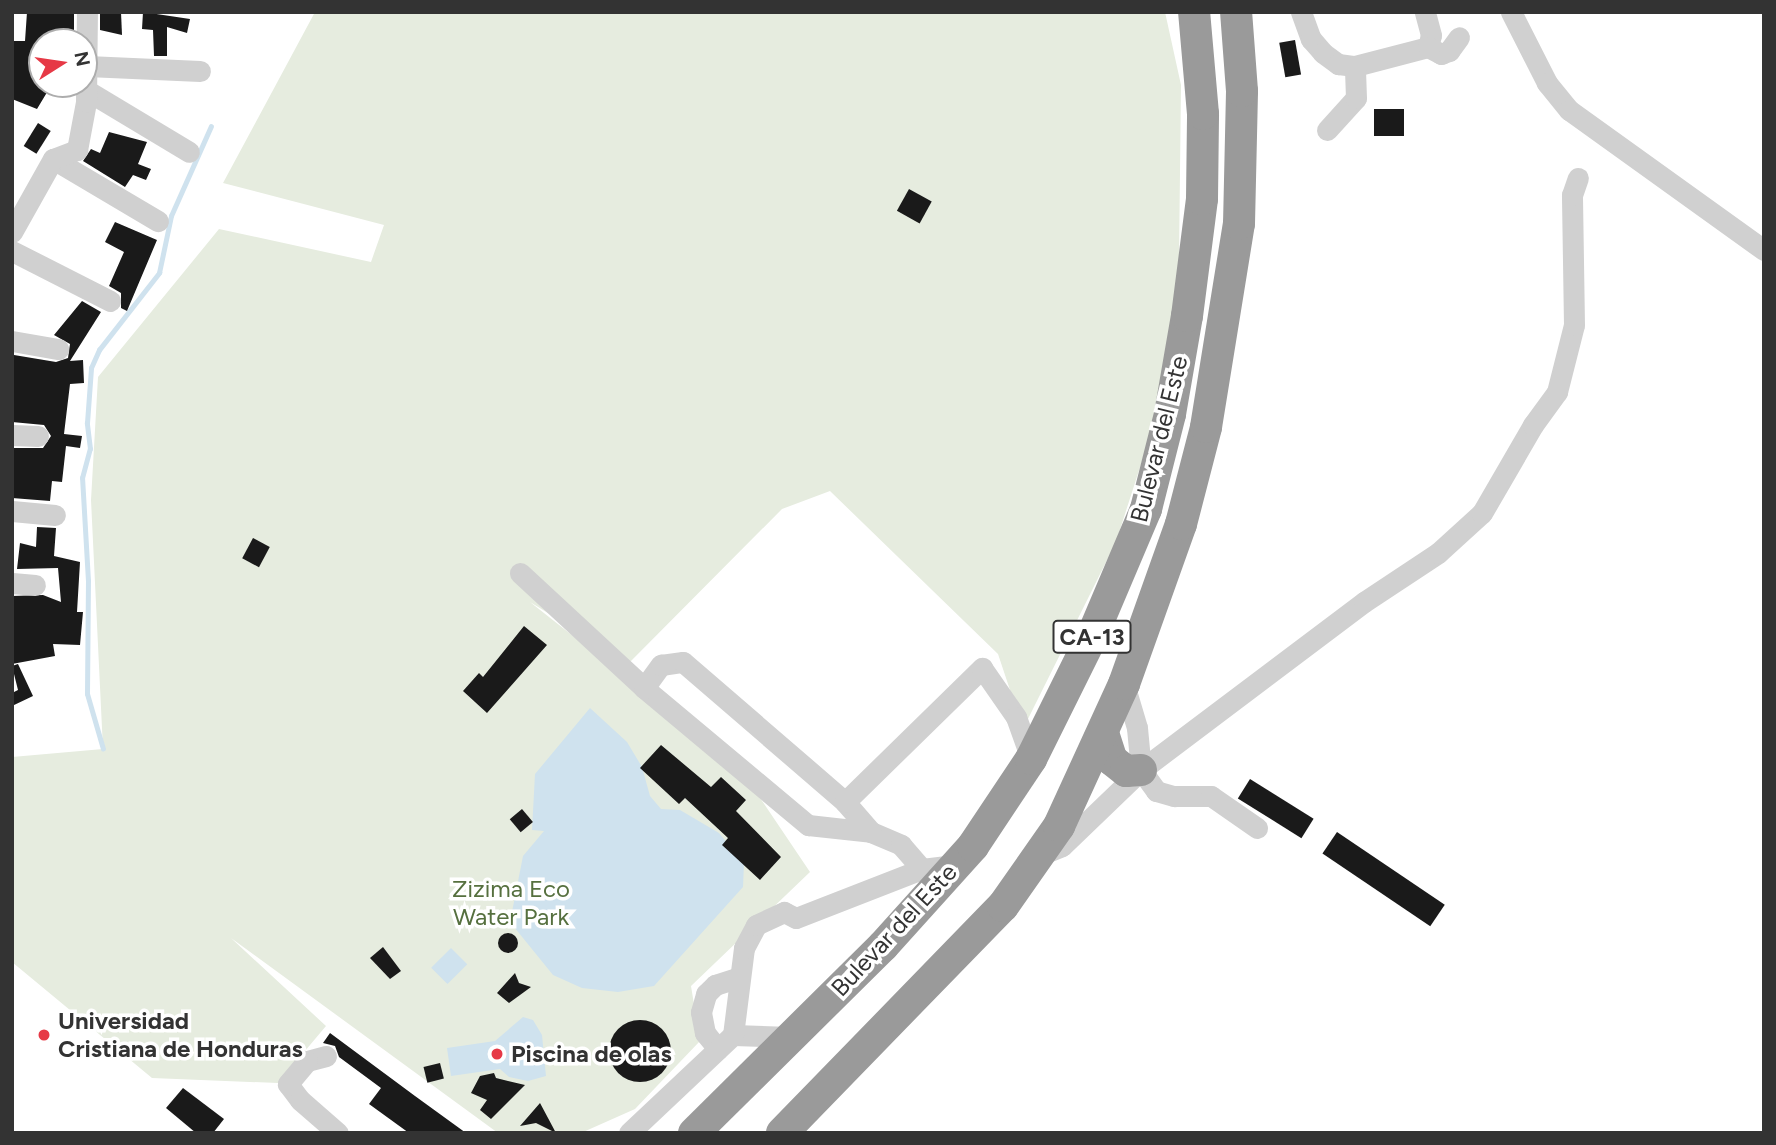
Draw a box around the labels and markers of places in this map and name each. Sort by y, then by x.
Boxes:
place label: Universidad Cristiana de Honduras [58,1007,303,1063]
marker: Universidad Cristiana de Honduras [36,1027,52,1043]
place label: Piscina de olas [511,1040,672,1068]
marker: Piscina de olas [489,1046,505,1062]

